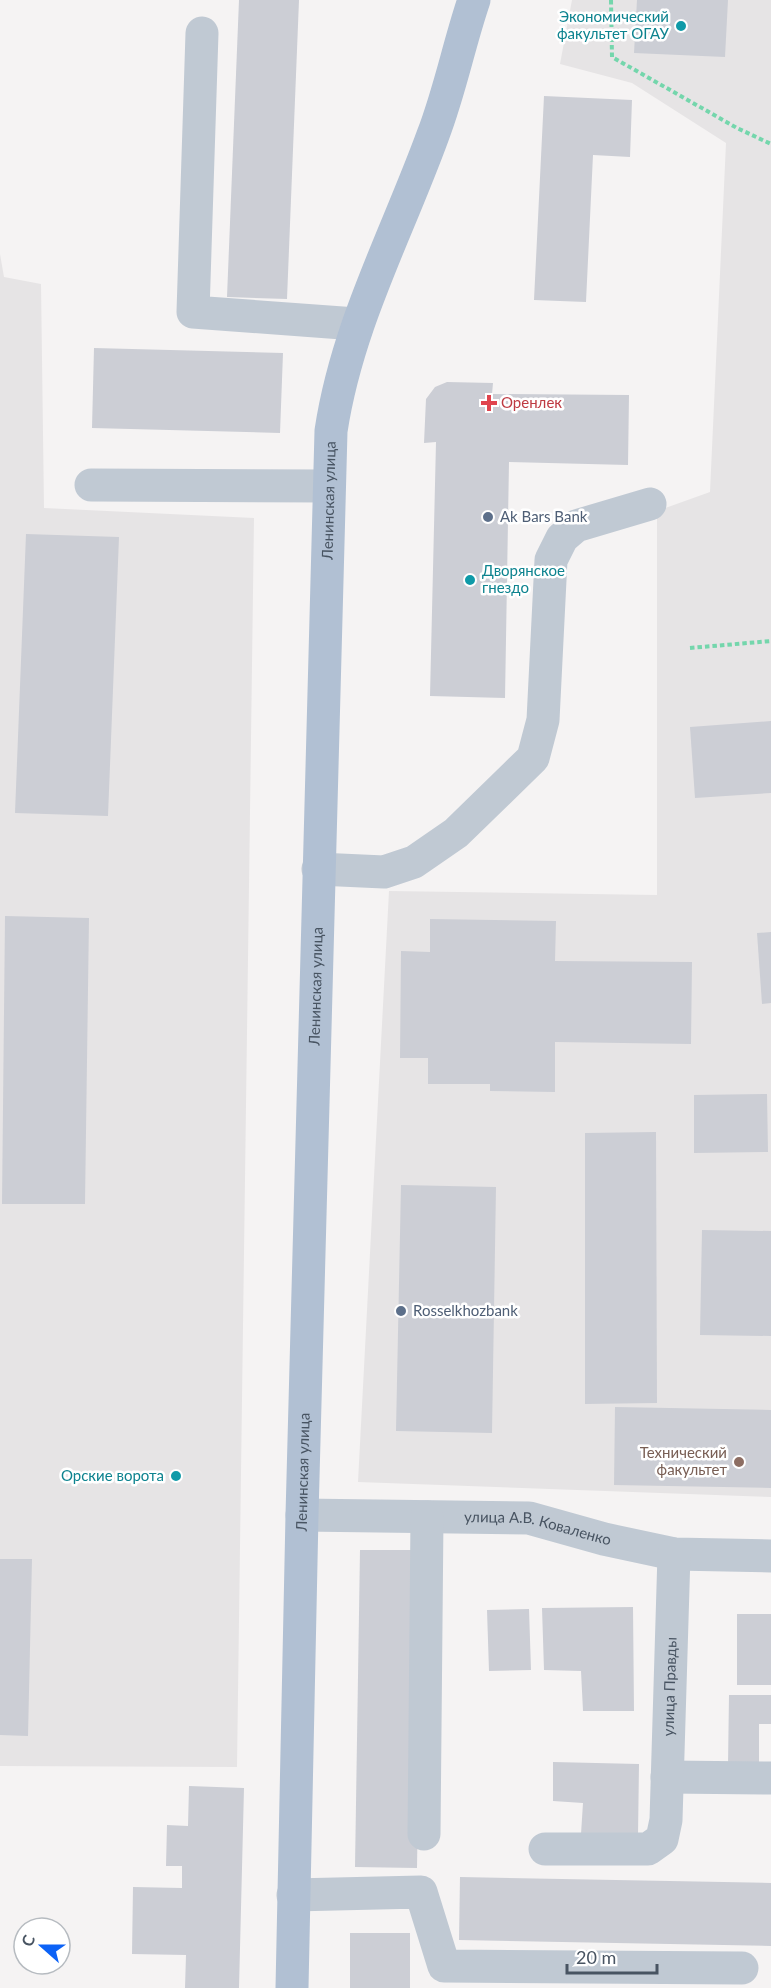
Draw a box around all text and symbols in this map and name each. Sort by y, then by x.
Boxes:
place label: Экономический факультет ОГАУ [557,7,670,42]
marker: Экономический факультет ОГАУ [674,19,688,33]
place label: Оренлек [501,393,562,411]
marker: Оренлек [482,396,496,410]
street label: Ленинская улица [318,441,339,561]
place label: Ak Bars Bank [500,507,588,525]
marker: Ak Bars Bank [481,510,495,524]
place label: Дворянское гнездо [482,561,565,596]
marker: Дворянское гнездо [463,573,477,587]
street label: Ленинская улица [305,927,326,1047]
place label: Rosselkhozbank [413,1301,518,1319]
marker: Rosselkhozbank [394,1304,408,1318]
street label: Ленинская улица [292,1412,313,1533]
place label: Технический факультет [640,1443,727,1478]
marker: Технический факультет [732,1455,746,1469]
place label: Орские ворота [61,1466,164,1484]
marker: Орские ворота [169,1469,183,1483]
street label: улица А.В. Коваленко [464,1507,613,1548]
street label: улица Правды [659,1637,679,1736]
north arrow [12,1916,72,1976]
text: С [17,1932,38,1949]
scale bar [567,1937,657,1975]
text: 20 m [576,1946,616,1968]

